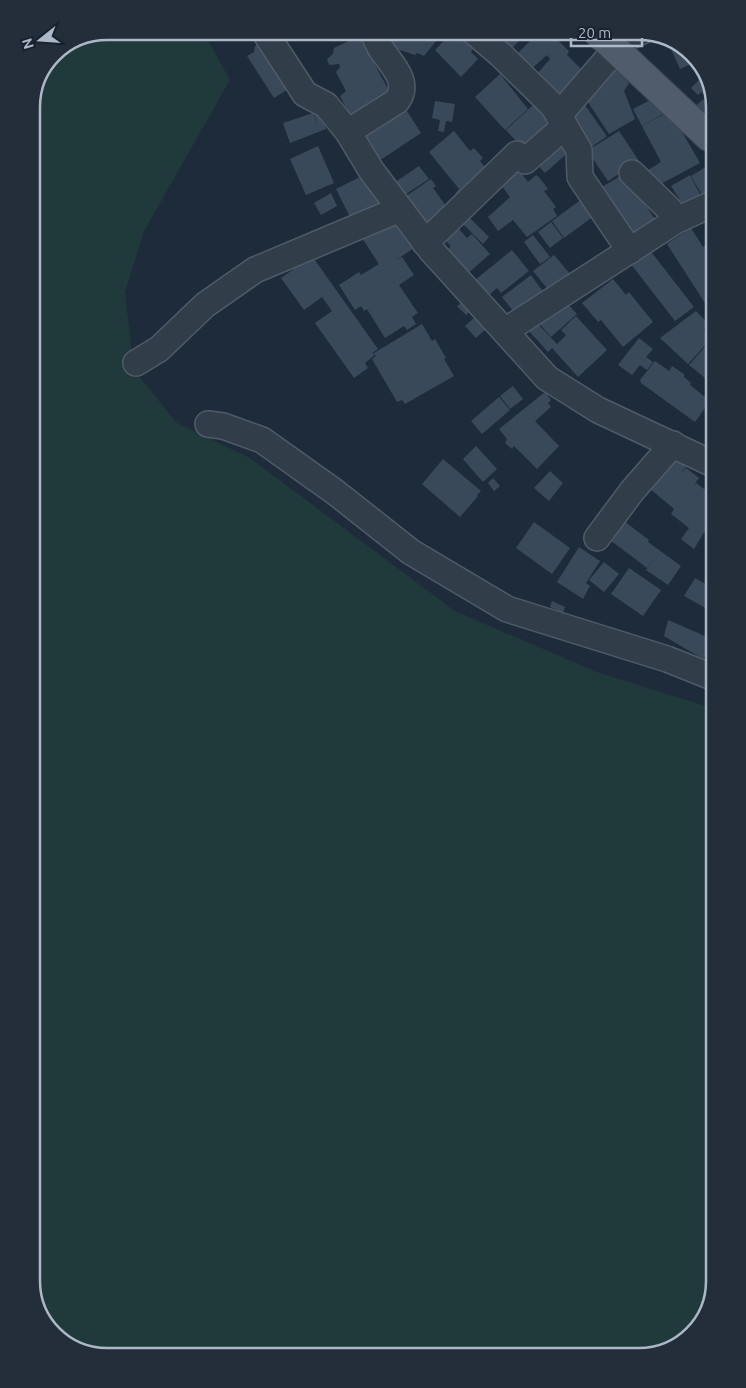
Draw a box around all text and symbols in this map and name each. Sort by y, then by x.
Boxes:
north arrow [15,15,65,65]
scale bar [571,15,642,47]
text: 20 m [578,24,611,41]
text: N [18,36,37,51]

